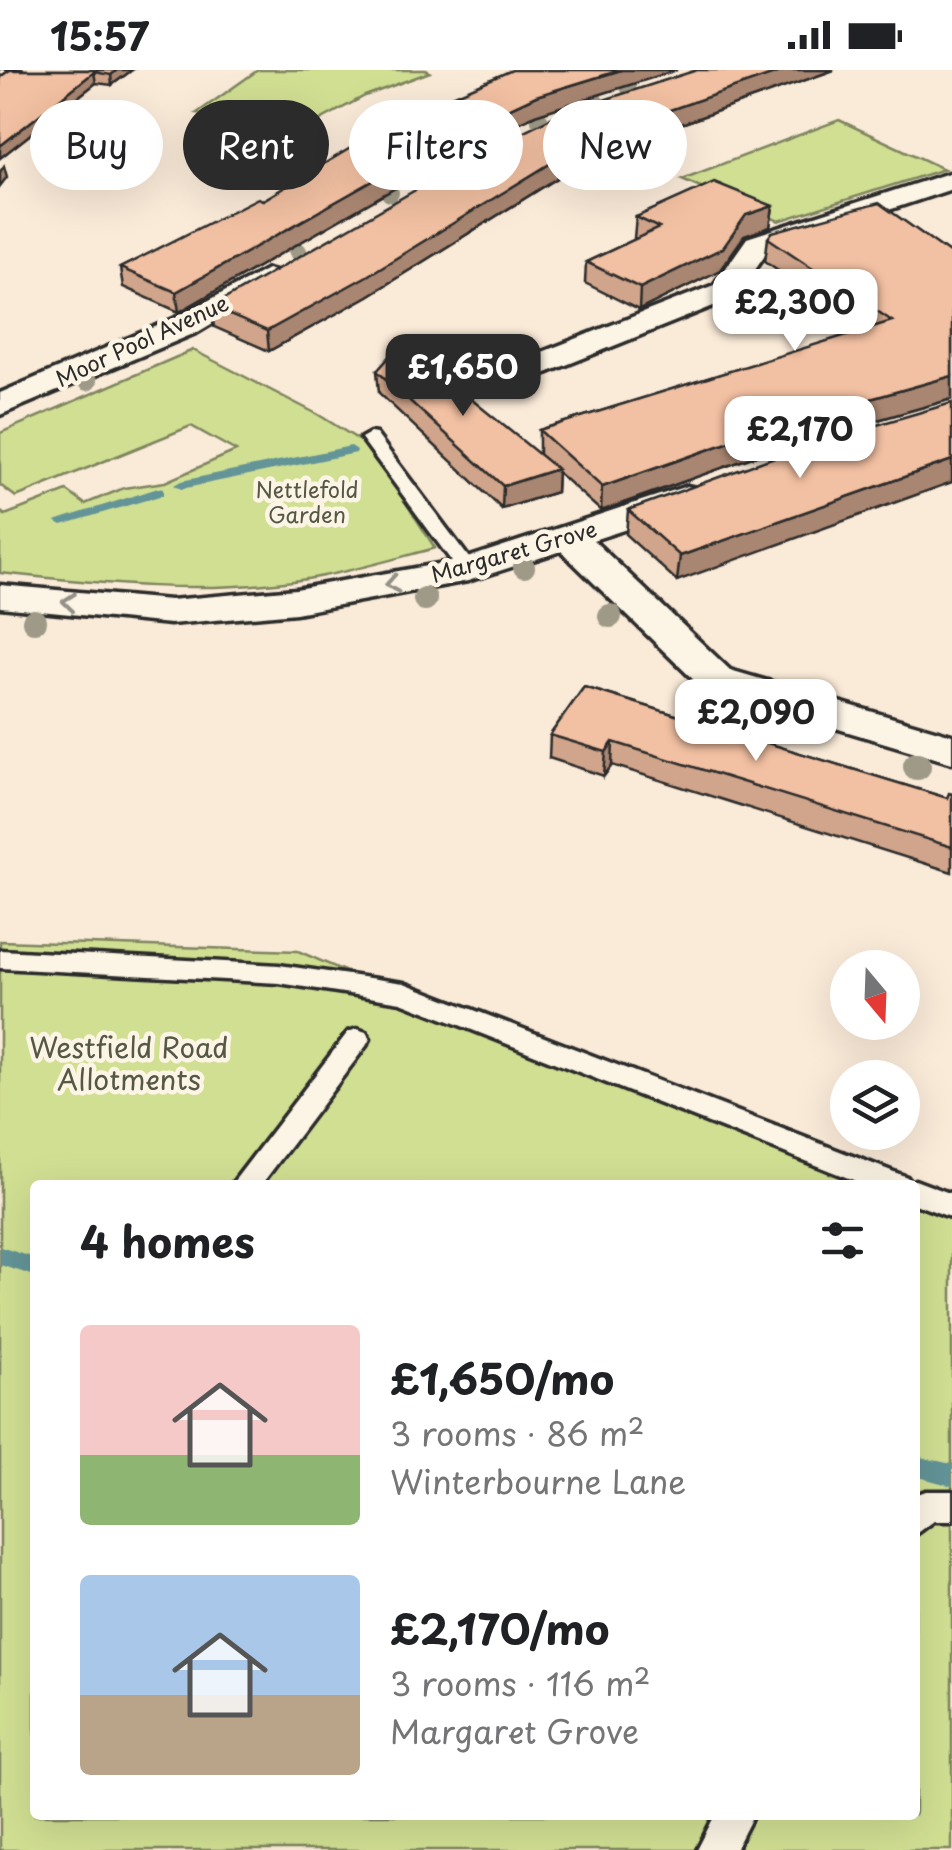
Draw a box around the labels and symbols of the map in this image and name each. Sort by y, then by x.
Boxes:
pin: £2,300 [714,269,876,354]
street label: Moor Pool Avenue [49,285,233,394]
pin: £1,650 [382,334,544,419]
pin: £2,170 [719,396,881,481]
park label: Nettlefold Garden [255,472,359,530]
street label: Margaret Grove [427,511,600,590]
one-way arrow [383,573,400,594]
one-way arrow [61,592,77,614]
pin: £2,090 [675,679,837,764]
north arrow [830,950,920,1040]
park label: Westfield Road Allotments [29,1025,229,1100]

